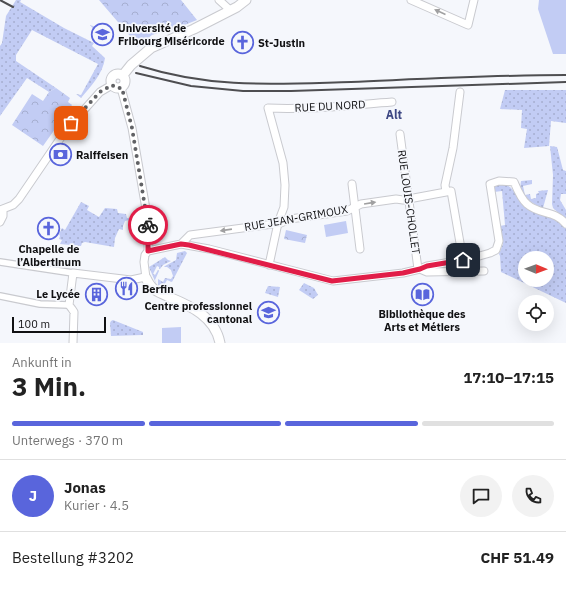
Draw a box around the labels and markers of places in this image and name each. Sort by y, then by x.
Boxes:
school or university icon: Université de Fribourg Miséricorde [89,21,115,47]
place label: Université de Fribourg Miséricorde [118,21,225,48]
church icon: St-Justin [229,30,255,56]
place label: St-Justin [258,36,305,50]
pin [54,106,88,140]
bank icon: Raiffeisen [47,142,73,168]
place label: Raiffeisen [76,148,128,162]
church icon: Chapelle de l’Albertinum [36,216,62,242]
place label: Chapelle de l’Albertinum [17,242,81,269]
pin [446,243,480,277]
restaurant icon: Berfin [114,276,140,302]
building icon: Le Lycée [83,281,109,307]
library icon: Bibliothèque des Arts et Métiers [409,281,435,307]
place label: Berfin [142,282,174,296]
place label: Le Lycée [36,287,80,301]
place label: Centre professionnel cantonal [144,299,253,326]
school or university icon: Centre professionnel cantonal [255,299,281,325]
place label: Bibliothèque des Arts et Métiers [378,307,466,334]

